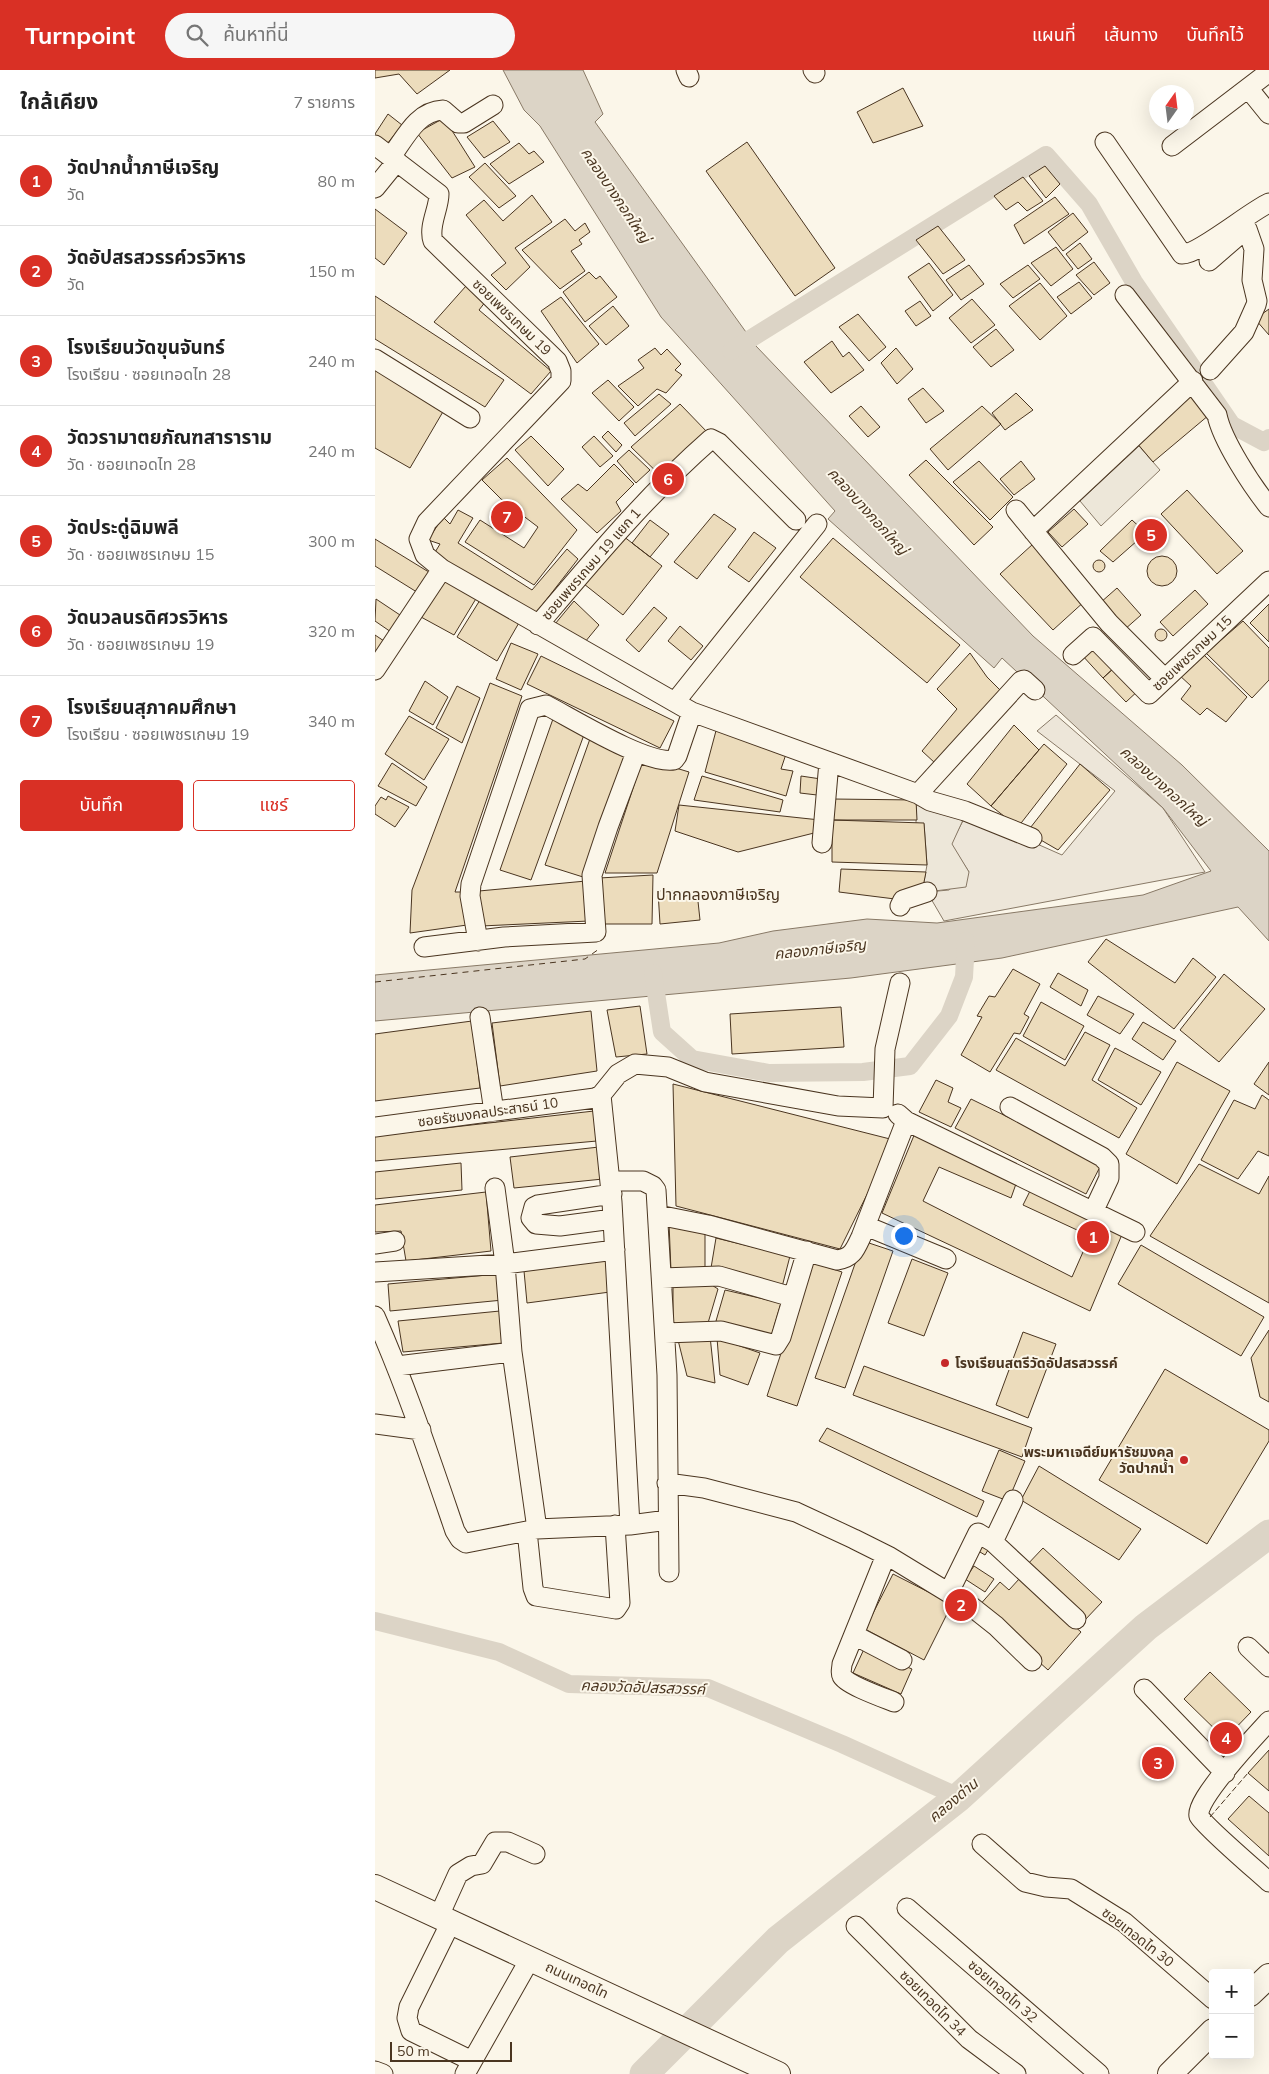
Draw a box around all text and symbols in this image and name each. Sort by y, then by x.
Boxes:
search box [165,13,515,58]
text: Turnpoint [25,20,135,50]
icon: search [183,21,211,49]
text: ค้นหาที่นี่ [223,22,289,46]
text: แผนที่ [1032,23,1076,46]
text: เส้นทาง [1104,23,1158,46]
text: บันทึกไว้ [1186,23,1244,46]
north arrow [1149,85,1194,130]
text: ใกล้เคียง [20,88,98,114]
text: 7 รายการ [294,92,355,112]
water label: คลองบางกอกใหญ่ [577,144,656,248]
text: วัดปากน้ำภาษีเจริญ [67,155,219,179]
text: 1 [31,171,41,191]
text: 80 m [318,171,355,191]
text: วัด [67,184,85,204]
text: วัดอัปสรสวรรค์วรวิหาร [67,245,246,269]
text: 2 [31,261,41,281]
text: 150 m [308,261,355,281]
text: วัด [67,274,85,294]
street label: ซอยเพชรเกษม 19 [469,275,555,359]
text: โรงเรียนวัดขุนจันทร์ [67,335,225,359]
text: 3 [31,351,41,371]
text: 240 m [308,351,355,371]
text: โรงเรียน · ซอยเทอดไท 28 [67,364,231,384]
text: วัดวรามาตยภัณฑสาราราม [67,425,272,449]
text: 4 [31,441,41,461]
text: 240 m [308,441,355,461]
text: วัด · ซอยเทอดไท 28 [67,454,196,474]
pin: 6 [652,460,684,498]
water label: คลองบางกอกใหญ่ [824,463,914,560]
pin: 7 [491,498,523,536]
street label: ซอยเพชรเกษม 19 แยก 1 [537,504,645,624]
text: วัดประดู่ฉิมพลี [67,515,179,539]
pin: 5 [1135,516,1167,554]
text: 5 [31,531,41,551]
text: 300 m [308,531,355,551]
text: วัด · ซอยเพชรเกษม 15 [67,544,214,564]
text: วัดนวลนรดิศวรวิหาร [67,605,228,629]
street label: ซอยเพชรเกษม 15 [1148,611,1236,695]
text: 6 [31,621,41,641]
text: 320 m [308,621,355,641]
text: วัด · ซอยเพชรเกษม 19 [67,634,214,654]
text: โรงเรียนสุภาคมศึกษา [67,695,236,719]
text: 7 [31,711,41,731]
text: 340 m [308,711,355,731]
text: โรงเรียน · ซอยเพชรเกษม 19 [67,724,249,744]
water label: คลองบางกอกใหญ่ [1116,742,1213,832]
button: บันทึก [20,780,183,831]
button: แชร์ [193,780,355,831]
district label: ปากคลองภาษีเจริญ [656,884,780,904]
water label: คลองภาษีเจริญ [773,935,868,963]
street label: ซอยรัชมงคลประสาธน์ 10 [417,1093,559,1131]
pin: 1 [1077,1218,1109,1256]
your location [891,1223,917,1249]
place label: โรงเรียนสตรีวัดอัปสรสวรรค์ [955,1354,1118,1372]
marker: โรงเรียนสตรีวัดอัปสรสวรรค์ [939,1357,951,1369]
place label: พระมหาเจดีย์มหารัชมงคล วัดปากน้ำ [1024,1443,1174,1477]
marker: พระมหาเจดีย์มหารัชมงคล วัดปากน้ำ [1178,1454,1190,1466]
pin: 2 [945,1586,977,1624]
water label: คลองวัดอัปสรสวรรค์ [580,1675,708,1699]
pin: 4 [1210,1719,1242,1757]
pin: 3 [1142,1744,1174,1782]
water label: คลองด่าน [924,1773,982,1826]
street label: ซอยเทอดไท 30 [1098,1903,1178,1971]
street label: ซอยเทอดไท 32 [964,1956,1042,2026]
street label: ถนนเทอดไท [543,1958,611,2002]
street label: ซอยเทอดไท 34 [896,1966,970,2040]
map controls [1209,1969,1254,2059]
button: + [1209,1969,1254,2014]
button: − [1209,2014,1254,2059]
scale bar [390,2039,513,2062]
text: 50 m [397,2042,430,2060]

